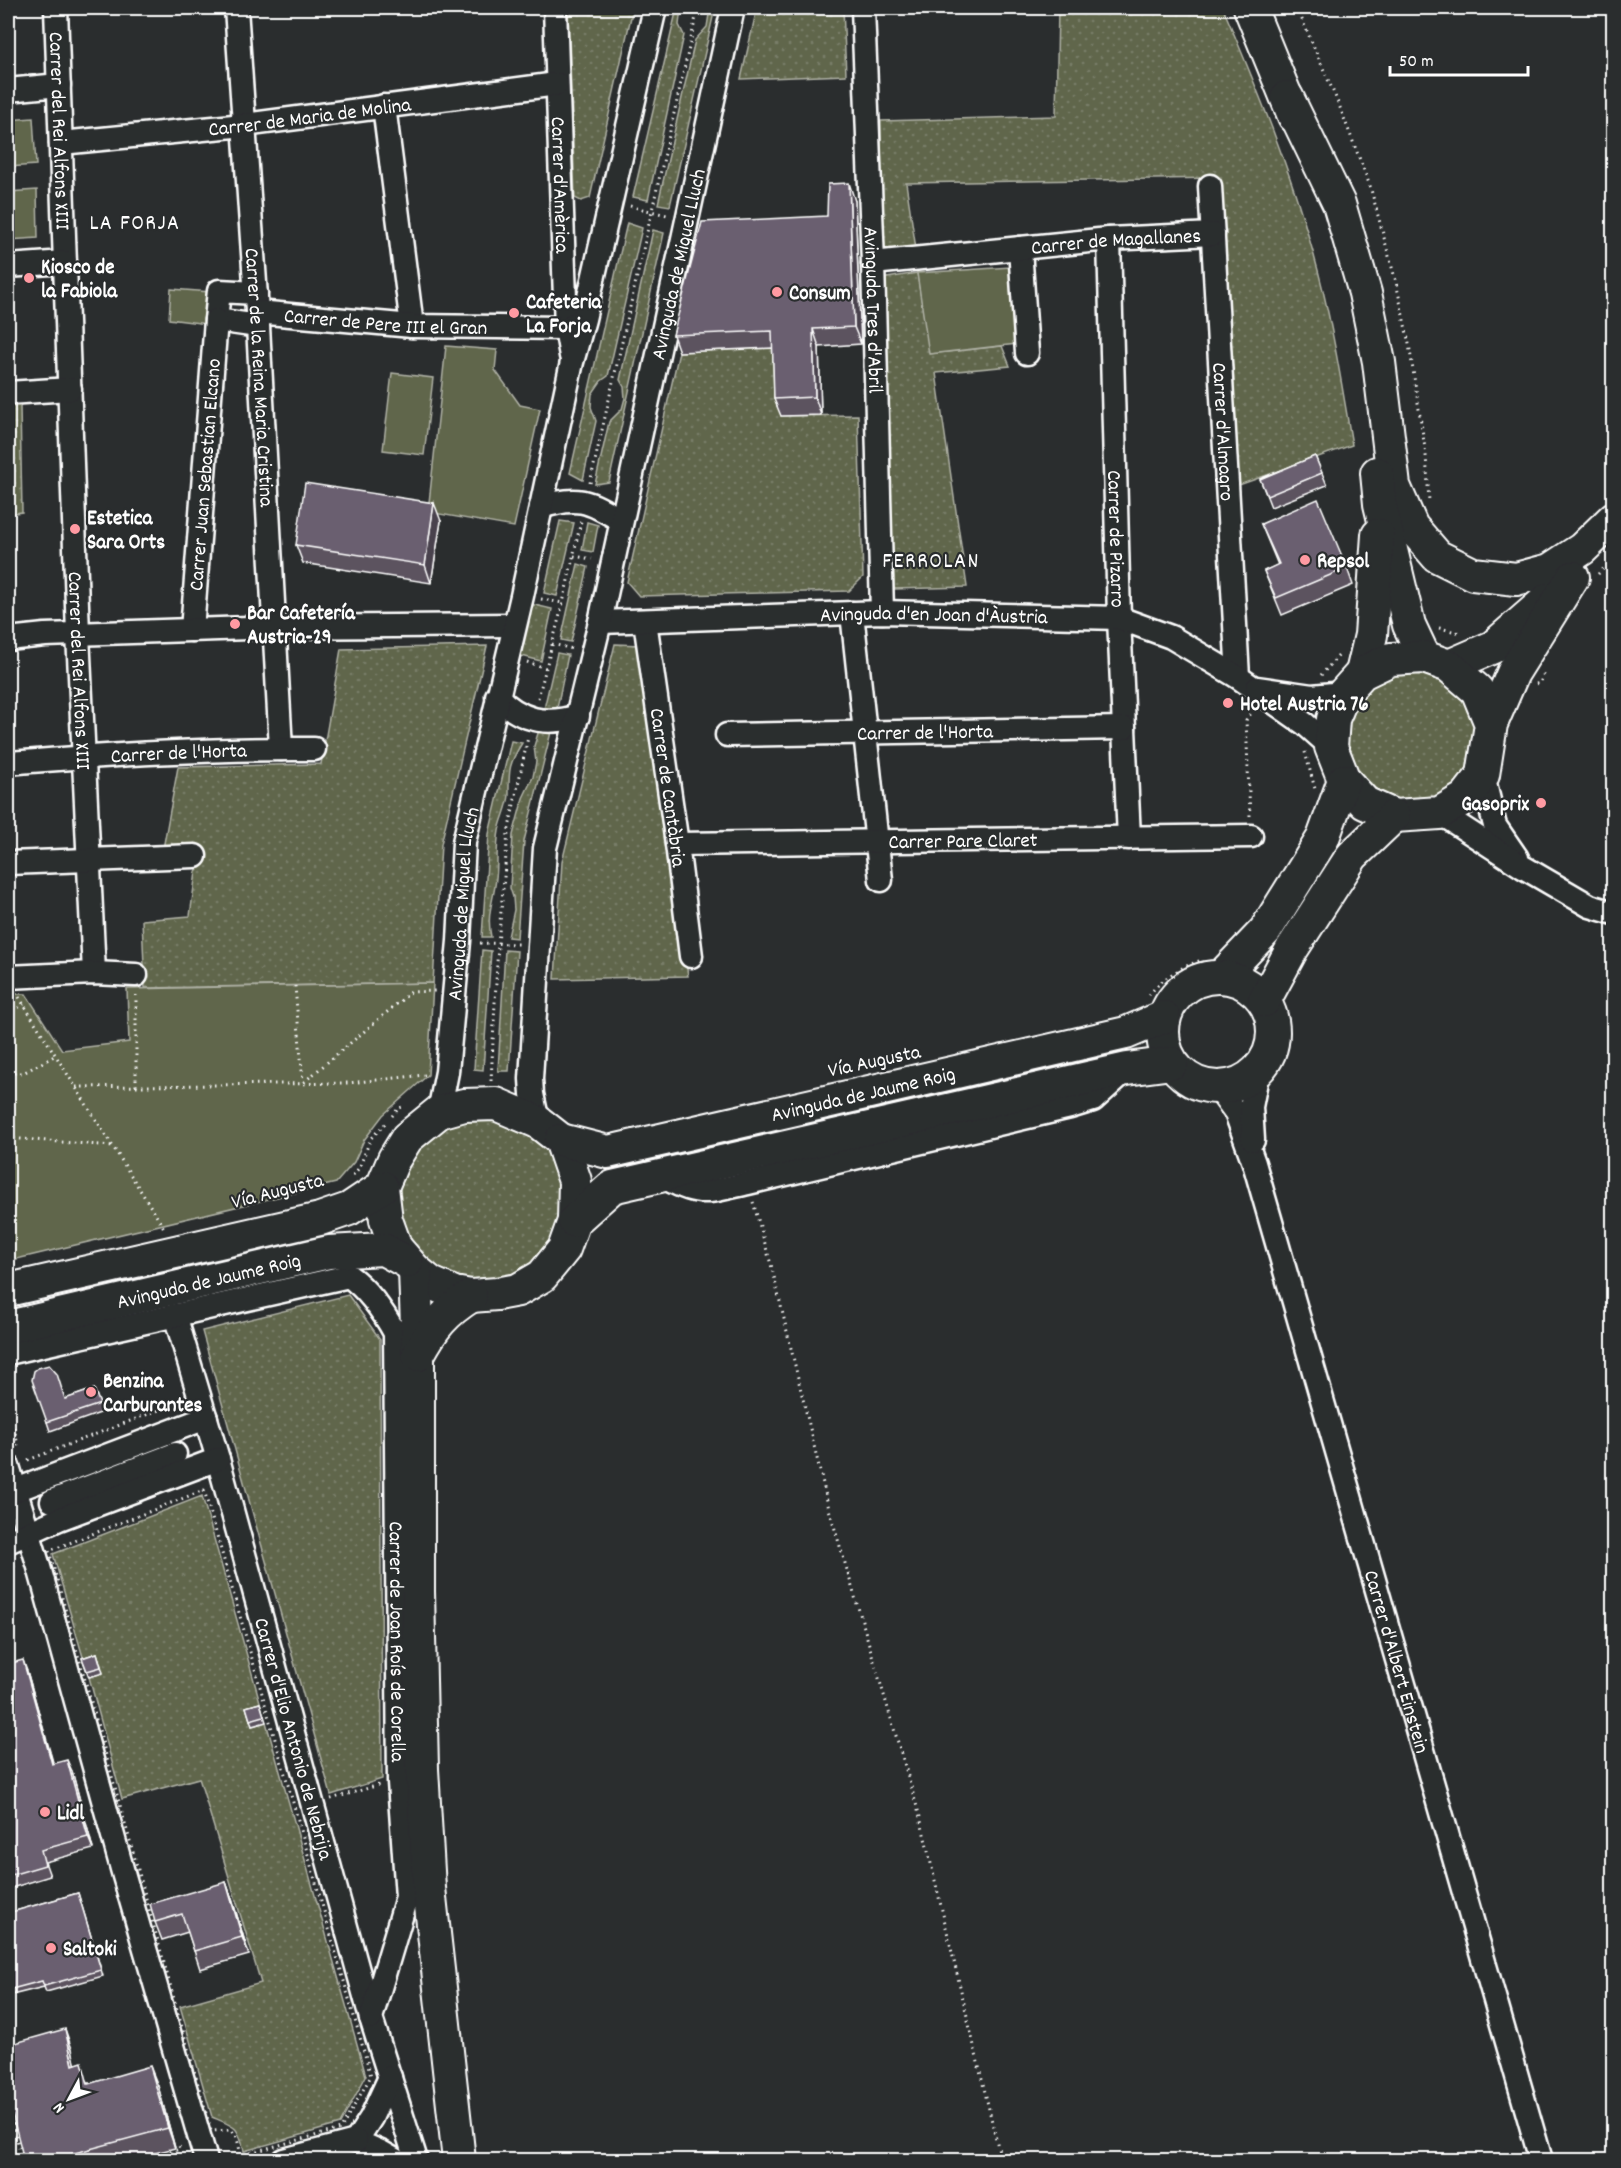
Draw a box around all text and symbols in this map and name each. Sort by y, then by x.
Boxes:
street label: Carrer del Rei Alfons XIII [39,31,76,231]
scale bar [1390,39,1528,77]
text: 50 m [1399,50,1434,75]
street label: Carrer de Maria de Molina [207,91,414,146]
street label: Carrer d'Amèrica [541,116,575,255]
street label: Avinguda de Miguel Lluch [645,166,716,363]
district label: LA FORJA [89,209,181,240]
street label: Carrer de Magallanes [1030,223,1202,265]
street label: Avinguda Tres d'Abril [854,226,888,394]
street label: Carrer de la Reina Maria Cristina [235,247,280,509]
place label: Kiosco de la Fabiola [41,254,118,308]
marker: Kiosco de la Fabiola [22,271,36,285]
place label: Consum [789,280,851,310]
marker: Consum [770,285,784,299]
place label: Cafeteria La Forja [526,289,602,343]
street label: Carrer de Pere III el Gran [282,302,487,345]
marker: Cafeteria La Forja [507,306,521,320]
street label: Carrer Juan Sebastian Elcano [183,357,231,592]
street label: Carrer d'Almagro [1202,362,1240,502]
street label: Carrer de Pizarro [1097,470,1131,608]
place label: Estetica Sara Orts [87,505,165,559]
marker: Estetica Sara Orts [68,522,82,536]
district label: FERROLAN [882,547,980,578]
place label: Repsol [1317,548,1370,578]
marker: Repsol [1298,553,1312,567]
street label: Carrer del Rei Alfons XIII [58,571,96,771]
place label: Bar Cafetería Austria-29 [247,600,356,654]
street label: Avinguda d'en Joan d'Àustria [820,600,1049,634]
marker: Bar Cafetería Austria-29 [228,617,242,631]
place label: Hotel Austria 76 [1240,691,1369,721]
marker: Hotel Austria 76 [1221,696,1235,710]
street label: Carrer de Cantàbria [640,706,692,870]
street label: Carrer de l'Horta [857,718,995,751]
street label: Carrer de l'Horta [110,737,248,773]
place label: Gasoprix [1461,791,1529,821]
marker: Gasoprix [1534,796,1548,810]
street label: Avinguda de Miguel Lluch [442,804,490,1002]
street label: Carrer Pare Claret [888,827,1038,859]
street label: Vía Augusta [826,1038,925,1087]
street label: Avinguda de Jaume Roig [768,1061,959,1132]
street label: Vía Augusta [229,1167,328,1219]
street label: Avinguda de Jaume Roig [114,1247,304,1319]
place label: Benzina Carburantes [103,1368,202,1422]
marker: Benzina Carburantes [84,1385,98,1399]
street label: Carrer de Joan Roís de Corella [379,1521,411,1763]
street label: Carrer d'Albert Einstein [1354,1567,1435,1757]
street label: Carrer d'Elio Antonio de Nebrija [244,1615,339,1865]
place label: Lidl [57,1800,85,1830]
marker: Lidl [38,1805,52,1819]
place label: Saltoki [63,1936,117,1966]
marker: Saltoki [44,1941,58,1955]
north arrow [39,2069,99,2129]
text: N [48,2097,71,2118]

